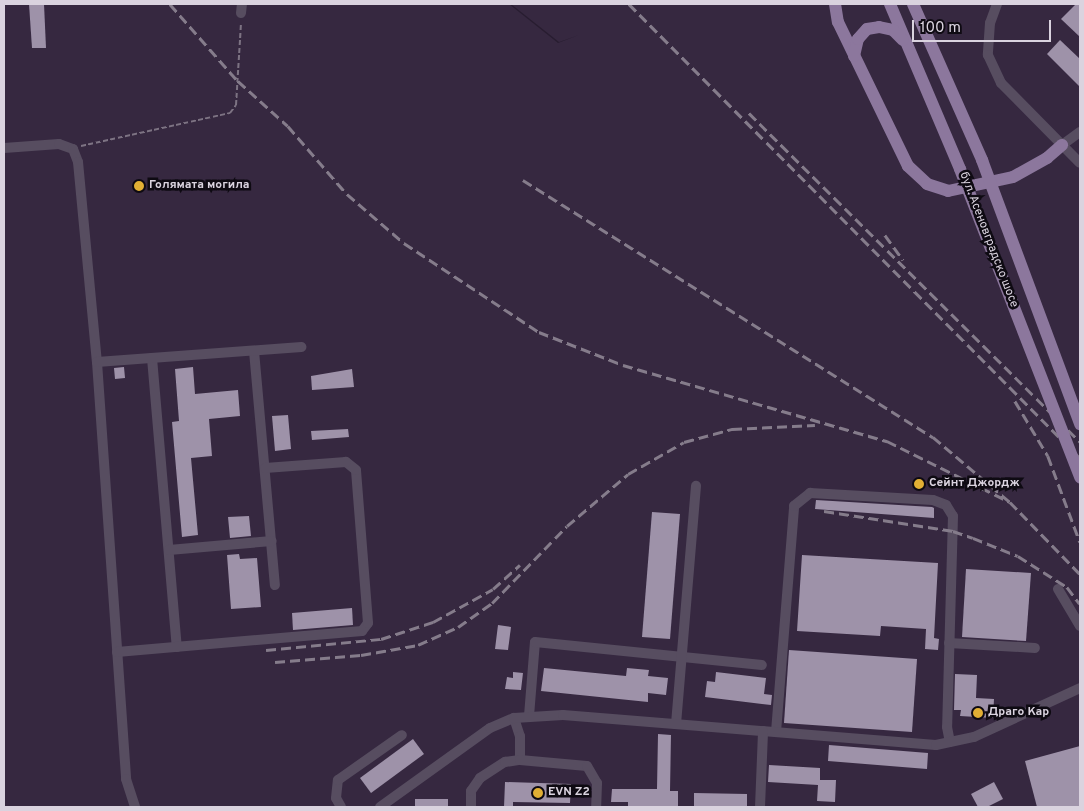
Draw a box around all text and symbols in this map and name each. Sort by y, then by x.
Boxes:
scale bar [914,10,1053,42]
text: 100 m [920,19,961,38]
street label: бул. Асеновградско шосе [955,170,1021,310]
place label: Голямата могила [149,179,249,193]
marker: Голямата могила [133,180,145,192]
place label: Сейнт Джордж [929,477,1020,491]
marker: Сейнт Джордж [913,478,925,490]
place label: Драго Кар [988,706,1049,720]
marker: Драго Кар [972,707,984,719]
place label: EVN Z2 [548,786,590,800]
marker: EVN Z2 [532,787,544,799]

